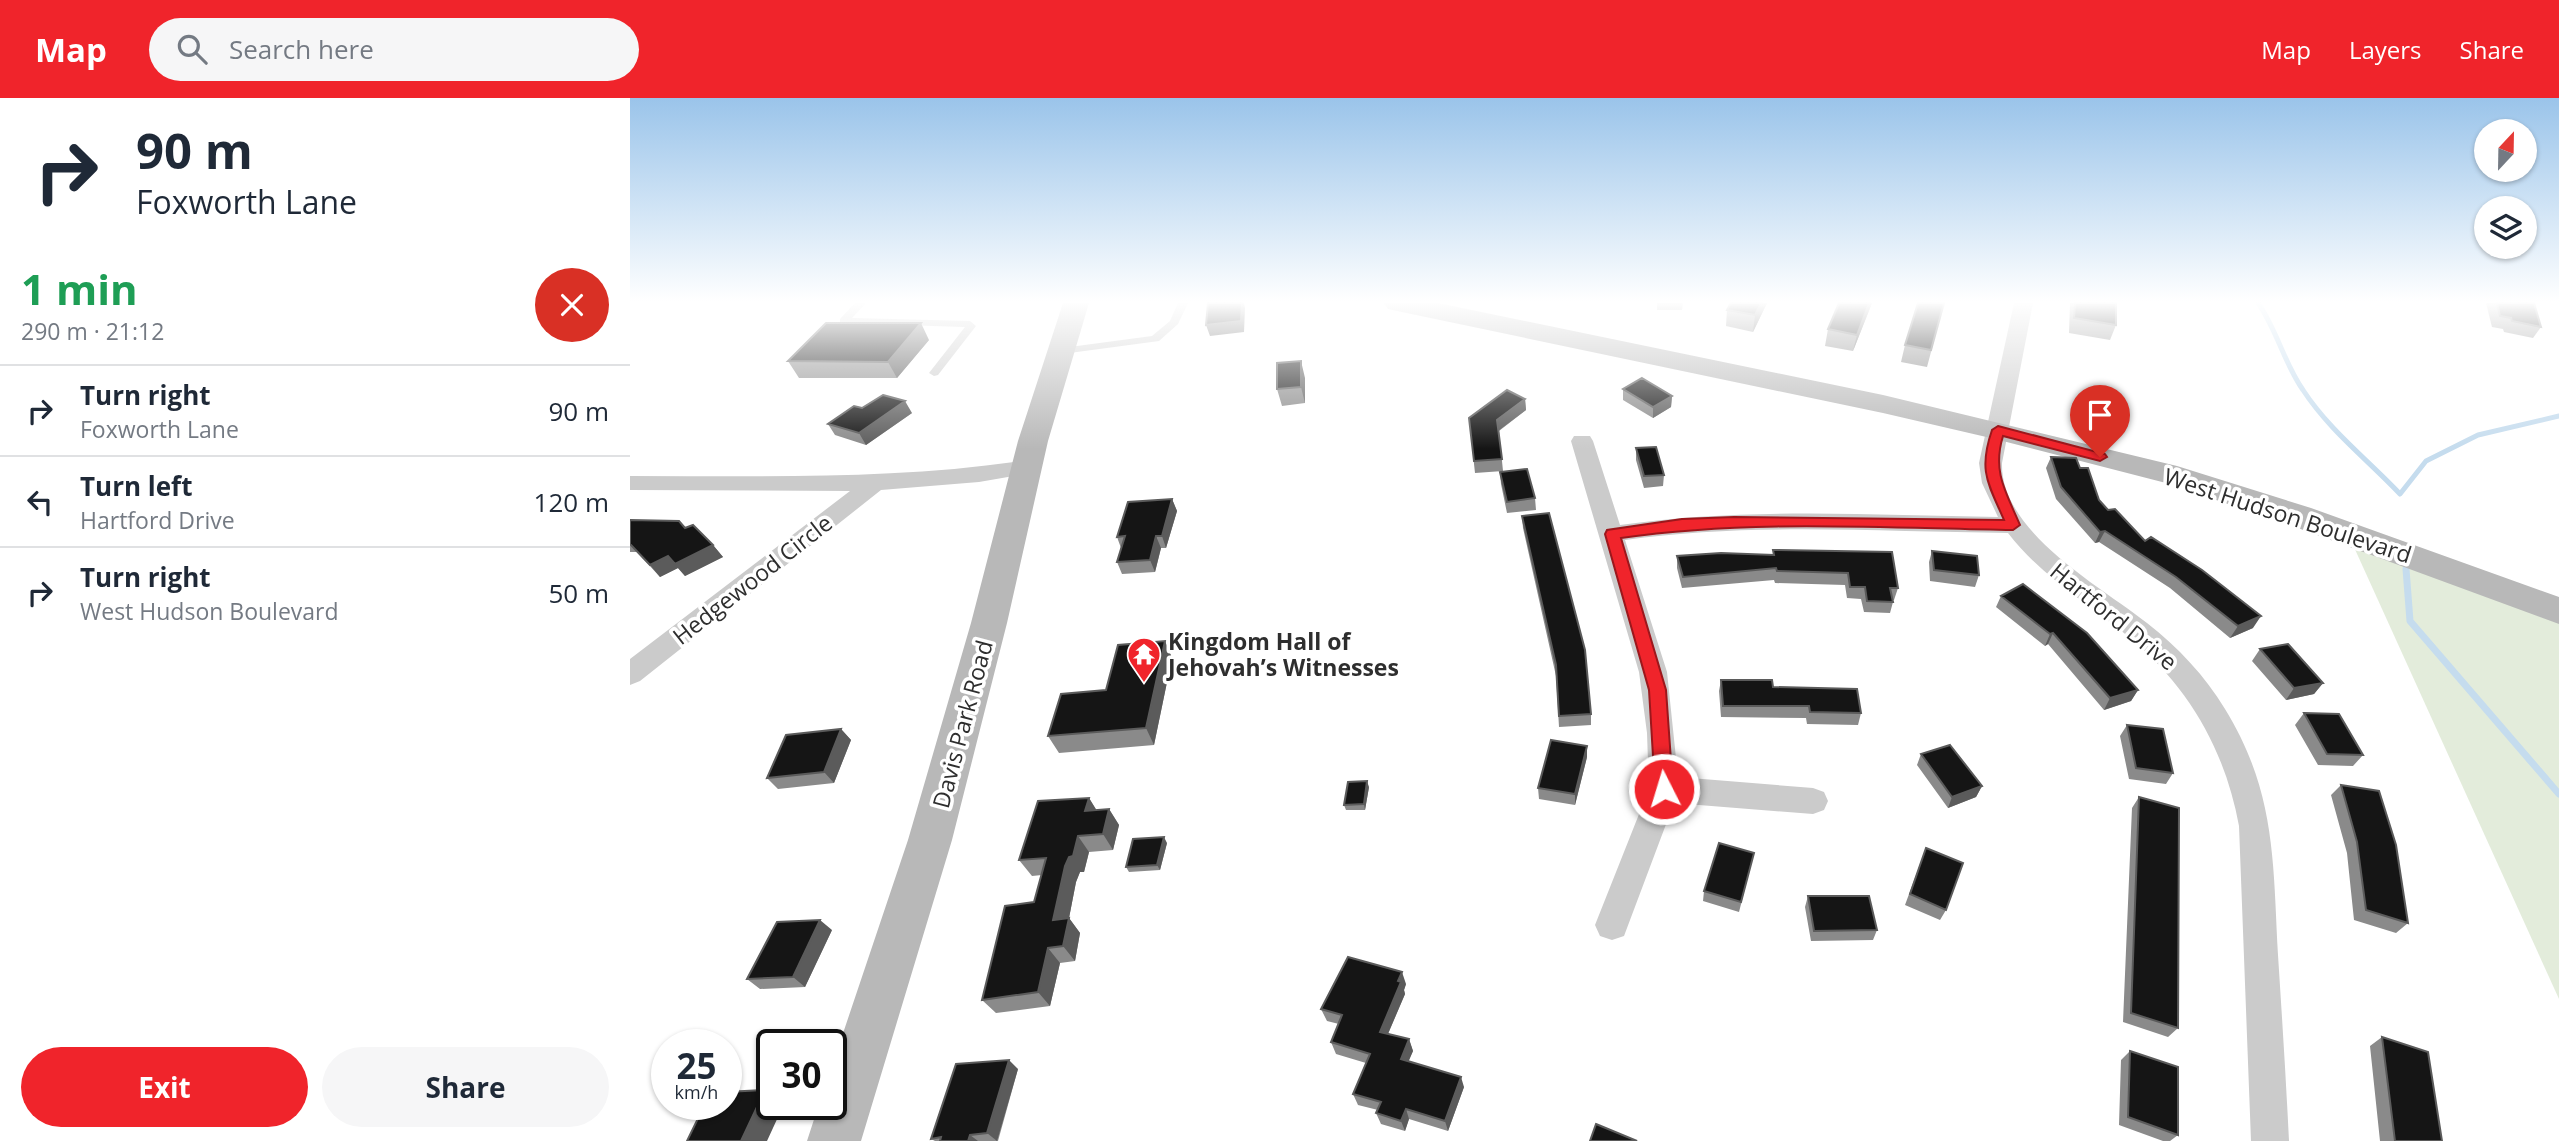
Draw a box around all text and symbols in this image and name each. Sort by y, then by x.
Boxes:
search box [149,18,639,81]
text: Map [35,27,107,72]
icon: search [173,30,211,68]
text: Search here [229,31,374,67]
text: Map [2261,33,2311,66]
text: Layers [2349,33,2422,66]
text: Share [2460,33,2524,66]
text: 90 m [136,117,253,183]
north arrow [2474,119,2538,182]
map controls [2474,119,2537,259]
icon: right [21,126,112,217]
text: Foxworth Lane [136,180,357,223]
button: layers [2474,196,2537,259]
text: 1 min [21,260,138,317]
button: close [535,268,609,342]
text: 290 m · 21:12 [21,315,164,347]
text: Turn right [80,377,211,413]
pin [2070,385,2130,457]
icon: right [21,392,59,430]
text: 90 m [548,393,609,429]
icon: arrive [2081,396,2119,434]
text: Foxworth Lane [80,413,239,445]
street label: West Hudson Boulevard [2160,460,2416,570]
text: Turn left [80,468,192,504]
icon: left [21,483,59,521]
text: 120 m [534,484,609,520]
text: Hartford Drive [80,504,235,536]
street label: Hedgewood Circle [666,507,838,651]
street label: Hartford Drive [2044,555,2184,677]
text: Turn right [80,559,211,595]
icon: right [21,574,59,612]
text: 50 m [548,575,609,611]
text: West Hudson Boulevard [80,595,339,627]
place label: Kingdom Hall of Jehovah’s Witnesses [1166,625,1399,683]
temple icon: Kingdom Hall of Jehovah’s Witnesses [1125,635,1163,684]
street label: Davis Park Road [924,636,1000,812]
position arrow [1627,752,1701,826]
speed limit sign: 30 [756,1029,847,1120]
text: 25 [676,1042,717,1089]
button: Exit [21,1047,308,1127]
button: Share [322,1047,609,1127]
text: km/h [675,1080,718,1104]

